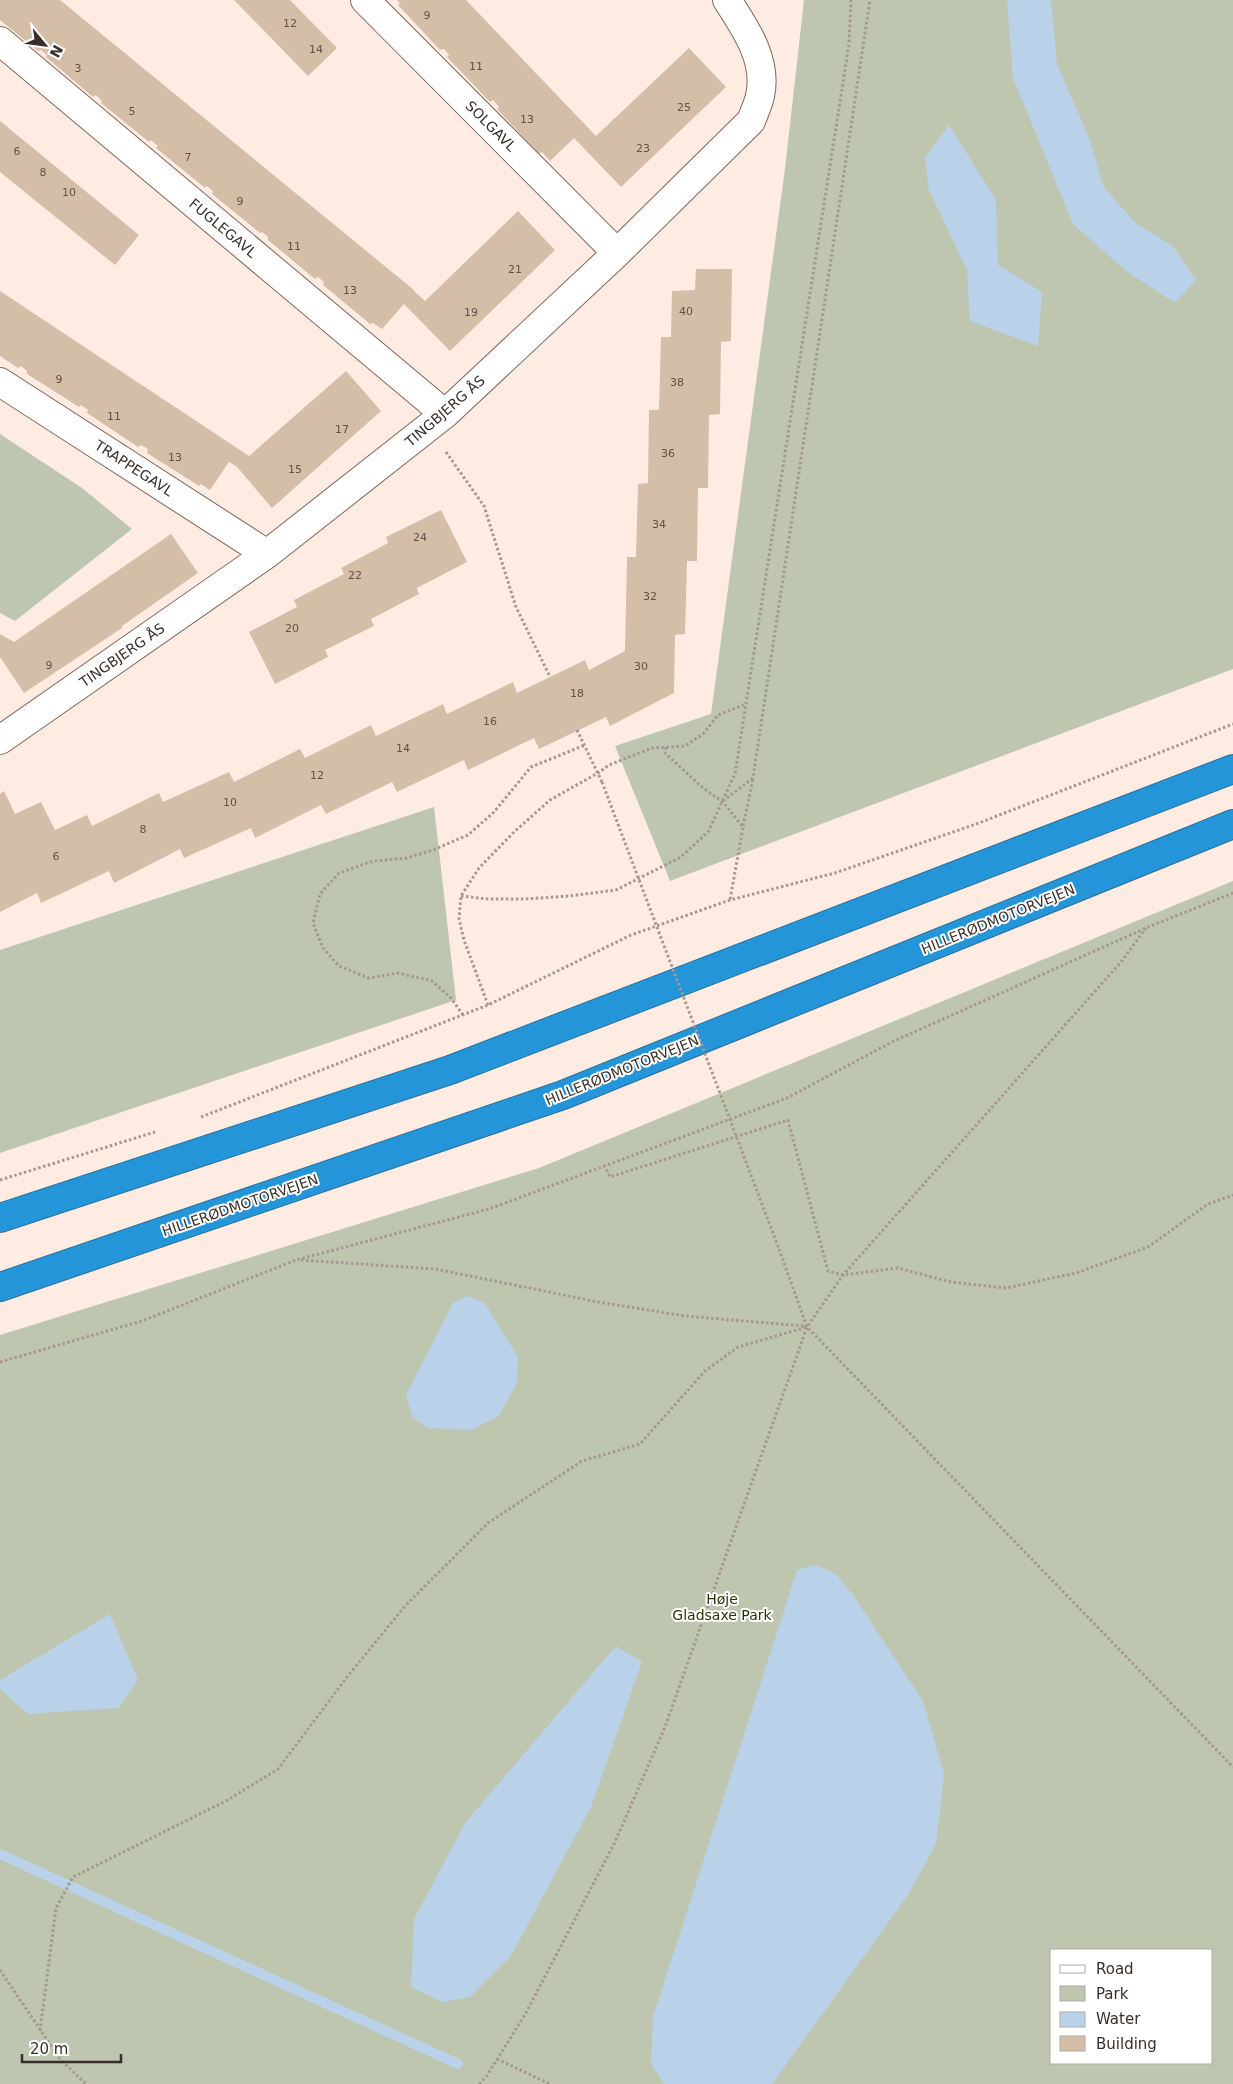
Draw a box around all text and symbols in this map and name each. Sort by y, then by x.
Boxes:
house number: 9 [424,9,431,22]
house number: 12 [283,17,297,30]
north arrow [20,20,70,70]
text: N [47,42,66,60]
house number: 14 [309,43,323,56]
house number: 11 [469,60,483,73]
house number: 3 [75,62,82,75]
street label: SOLGAVL [462,97,520,155]
house number: 25 [677,101,691,114]
house number: 5 [129,105,136,118]
house number: 13 [520,113,534,126]
house number: 23 [636,142,650,155]
house number: 6 [14,145,21,158]
house number: 7 [185,151,192,164]
house number: 8 [40,166,47,179]
house number: 10 [62,186,76,199]
street label: FUGLEGAVL [186,195,260,261]
house number: 9 [237,195,244,208]
house number: 11 [287,240,301,253]
house number: 21 [508,263,522,276]
house number: 13 [343,284,357,297]
house number: 40 [679,305,693,318]
house number: 19 [464,306,478,319]
street label: TINGBJERG ÅS [401,372,488,451]
house number: 9 [56,373,63,386]
house number: 38 [670,376,684,389]
house number: 11 [107,410,121,423]
house number: 17 [335,423,349,436]
street label: TRAPPEGAVL [91,436,176,499]
house number: 36 [661,447,675,460]
house number: 13 [168,451,182,464]
house number: 15 [288,463,302,476]
house number: 34 [652,518,666,531]
house number: 24 [413,531,427,544]
house number: 22 [348,569,362,582]
house number: 32 [643,590,657,603]
street label: TINGBJERG ÅS [76,620,168,691]
house number: 20 [285,622,299,635]
house number: 9 [46,659,53,672]
house number: 30 [634,660,648,673]
house number: 18 [570,687,584,700]
house number: 16 [483,715,497,728]
house number: 14 [396,742,410,755]
house number: 12 [310,769,324,782]
house number: 10 [223,796,237,809]
house number: 8 [140,823,147,836]
house number: 6 [53,850,60,863]
street label: HILLERØDMOTORVEJEN [919,881,1077,957]
street label: HILLERØDMOTORVEJEN [543,1032,701,1108]
street label: HILLERØDMOTORVEJEN [160,1171,320,1239]
park label: Høje Gladsaxe Park [672,1591,773,1623]
legend [1050,1949,1213,2064]
text: Road [1096,1960,1134,1978]
text: Park [1096,1985,1129,2003]
text: Water [1096,2010,1141,2028]
scale bar [22,2032,121,2064]
text: Building [1096,2035,1157,2053]
text: 20 m [30,2040,68,2058]

